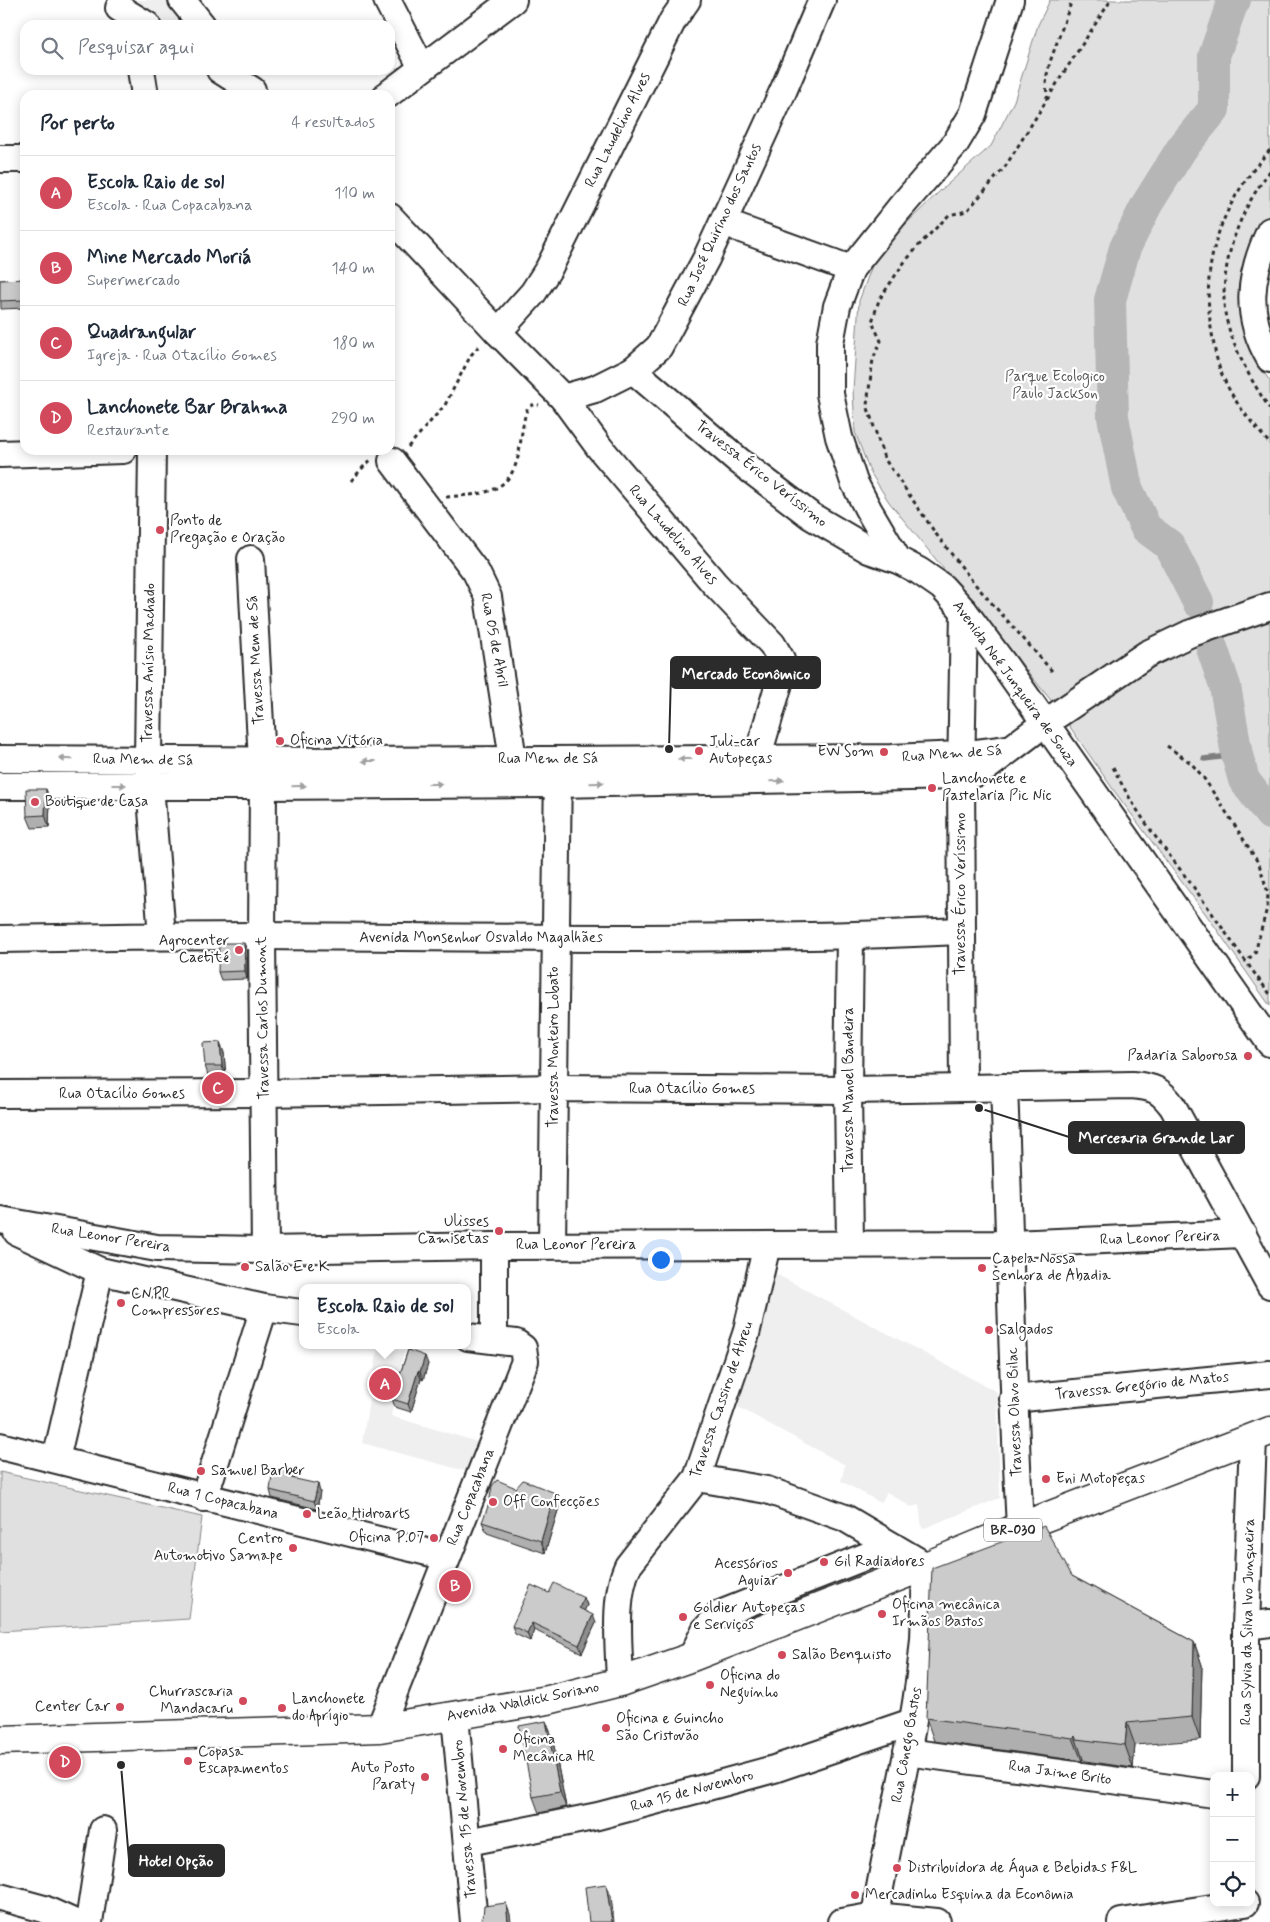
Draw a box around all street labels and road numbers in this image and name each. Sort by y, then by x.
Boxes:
street label: Rua Laudelino Alves [580,69,656,191]
street label: Rua José Quirino dos Santos [673,140,767,310]
street label: Travessa Érico Veríssimo [691,415,832,532]
street label: Rua Laudelino Alves [624,481,722,589]
street label: Travessa Anísio Machado [138,583,160,743]
street label: Rua 05 de Abril [475,591,513,689]
street label: Travessa Mem de Sá [243,595,269,725]
street label: Avenida Noé Junqueira de Souza [948,597,1082,771]
street label: Rua Mem de Sá [901,741,1003,767]
street label: Rua Mem de Sá [93,749,193,771]
street label: Rua Mem de Sá [498,749,598,769]
street label: Travessa Érico Veríssimo [950,813,971,975]
street label: Avenida Monsenhor Osvaldo Magalhães [359,928,603,948]
street label: Travessa Carlos Dumont [252,936,274,1100]
street label: Travessa Monteiro Lobato [544,966,564,1128]
street label: Travessa Manoel Bandeira [839,1007,859,1173]
street label: Rua Otacílio Gomes [629,1079,755,1099]
street label: Rua Otacílio Gomes [59,1084,185,1104]
street label: Rua Leonor Pereira [50,1219,172,1257]
street label: Rua Leonor Pereira [1099,1226,1221,1250]
street label: Rua Leonor Pereira [516,1235,637,1255]
street label: Travessa Cassiro de Abreu [686,1319,758,1481]
street label: Travessa Olavo Bilac [1003,1347,1027,1477]
street label: Travessa Gregório de Matos [1054,1367,1230,1406]
street label: Rua Copacabana [442,1445,500,1549]
street label: Rua 1 Copacabana [166,1478,280,1524]
road number: BR-030 [984,1518,1042,1542]
street label: Rua Sylvia da Silva Ivo Junqueira [1236,1518,1260,1726]
street label: Avenida Waldick Soriano [445,1677,601,1727]
street label: Rua Cônego Bastos [887,1685,928,1805]
street label: Travessa 15 de Novembro [448,1739,482,1899]
street label: Rua Jaime Brito [1007,1756,1113,1790]
street label: Rua 15 de Novembro [628,1765,756,1817]

